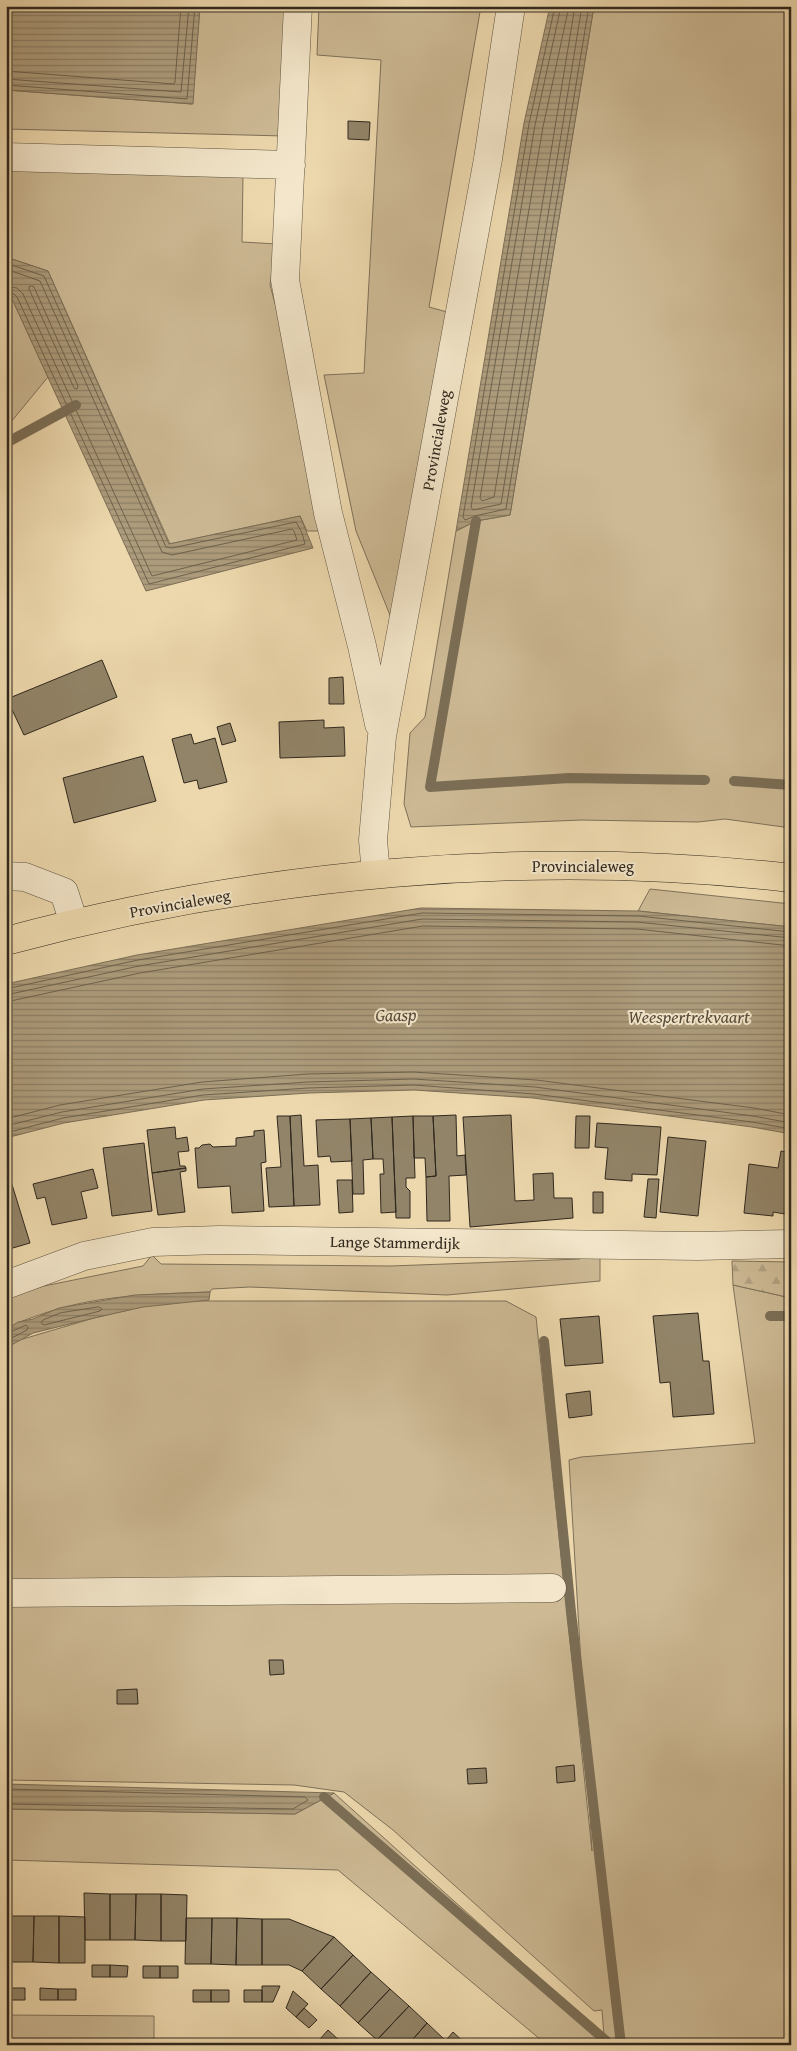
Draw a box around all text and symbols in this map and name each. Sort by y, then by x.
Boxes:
street label: Provincialeweg [415,388,457,492]
street label: Provincialeweg [532,854,634,878]
street label: Provincialeweg [128,882,232,924]
water label: Gaasp [375,1001,417,1028]
water label: Weespertrekvaart [628,1003,750,1030]
street label: Lange Stammerdijk [330,1229,461,1255]

